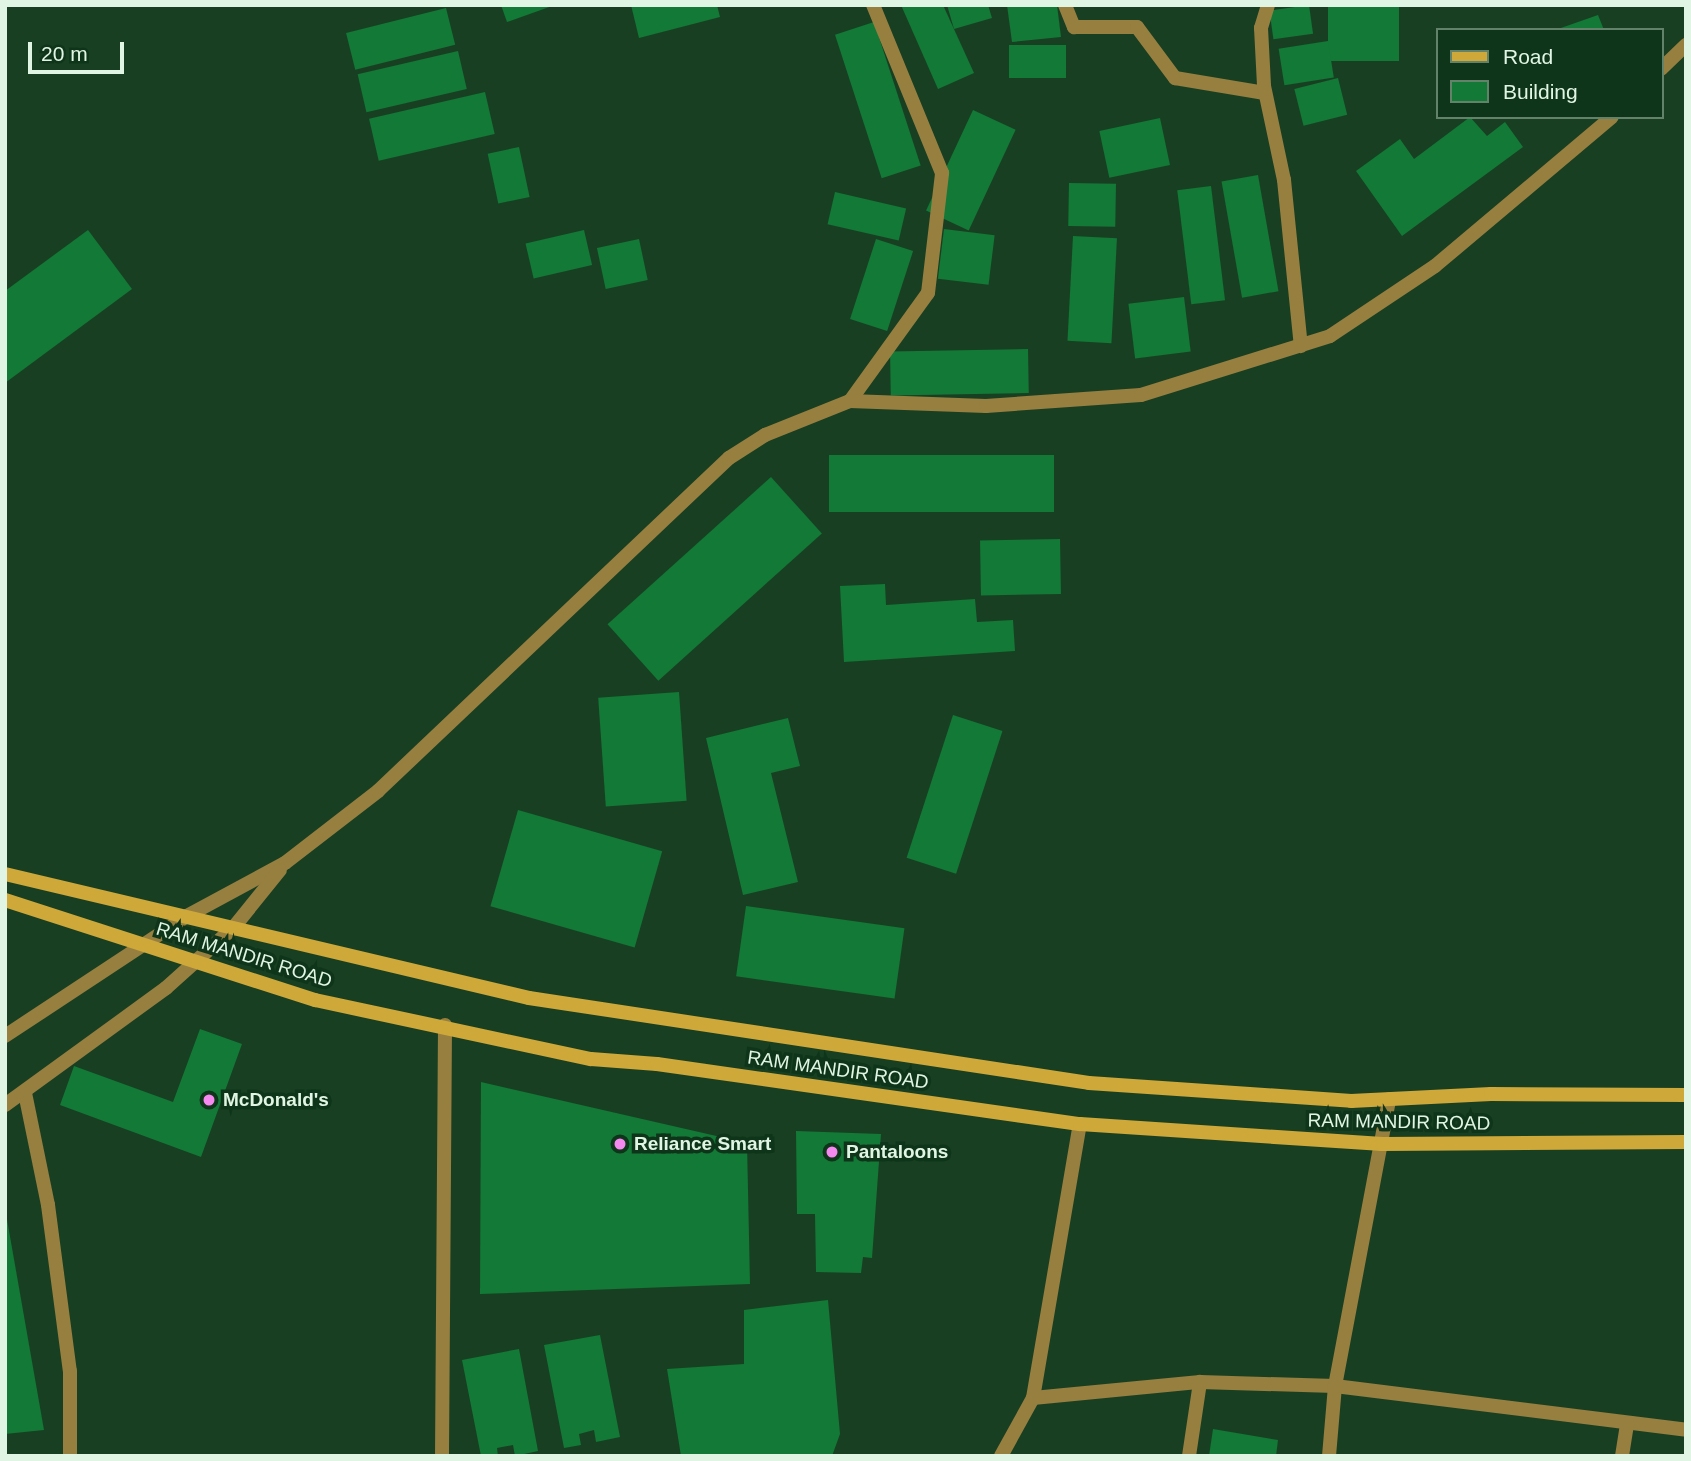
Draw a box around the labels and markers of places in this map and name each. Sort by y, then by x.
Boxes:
place label: McDonald's [223,1089,329,1111]
marker: McDonald's [201,1092,217,1108]
place label: Reliance Smart [634,1133,771,1155]
marker: Reliance Smart [612,1136,628,1152]
place label: Pantaloons [846,1141,948,1163]
marker: Pantaloons [824,1144,840,1160]

